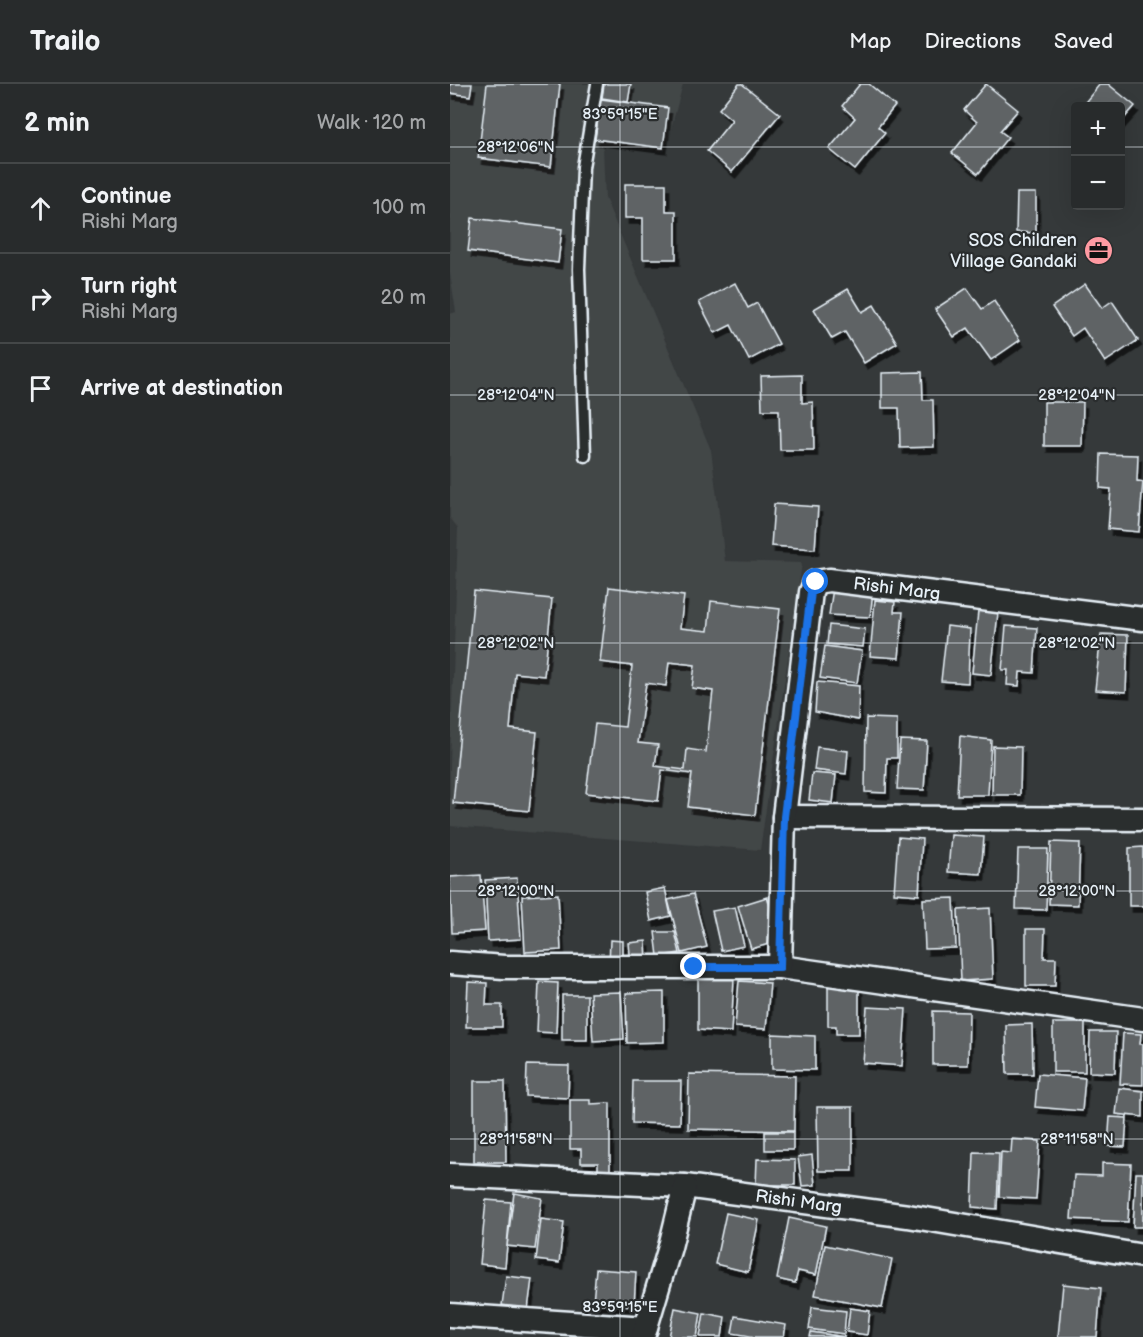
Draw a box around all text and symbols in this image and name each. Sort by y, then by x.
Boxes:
text: Trailo [30,25,101,58]
text: Map [849,29,892,54]
text: Directions [925,29,1021,54]
text: Saved [1054,29,1113,54]
map controls [1071,102,1125,210]
button: + [1071,102,1125,156]
text: 83°59'15"E [582,105,658,124]
text: 2 min [24,108,90,139]
text: Walk · 120 m [317,111,426,135]
text: 28°12'06"N [477,138,555,157]
button: − [1071,156,1125,210]
text: Continue [81,183,171,210]
icon: ahead [24,192,57,225]
text: 100 m [373,196,426,220]
text: Rishi Marg [81,210,178,234]
place label: SOS Children Village Gandaki [950,230,1077,272]
office icon: SOS Children Village Gandaki [1082,234,1114,266]
text: Turn right [81,273,177,300]
icon: right [24,282,57,315]
text: 20 m [381,286,426,310]
text: Rishi Marg [81,300,178,324]
icon: arrive [24,372,57,405]
text: Arrive at destination [81,375,283,402]
text: 28°12'04"N [477,386,555,405]
text: 28°12'04"N [1038,386,1116,405]
route start [802,568,828,594]
street label: Rishi Marg [852,573,941,605]
text: 28°12'02"N [477,634,555,653]
text: 28°12'02"N [1038,634,1116,653]
text: 28°12'00"N [477,882,555,901]
text: 28°12'00"N [1038,882,1116,901]
route end [680,953,706,979]
text: 28°11'58"N [479,1130,553,1149]
text: 28°11'58"N [1040,1130,1114,1149]
street label: Rishi Marg [754,1186,843,1218]
text: 83°59'15"E [582,1298,658,1317]

